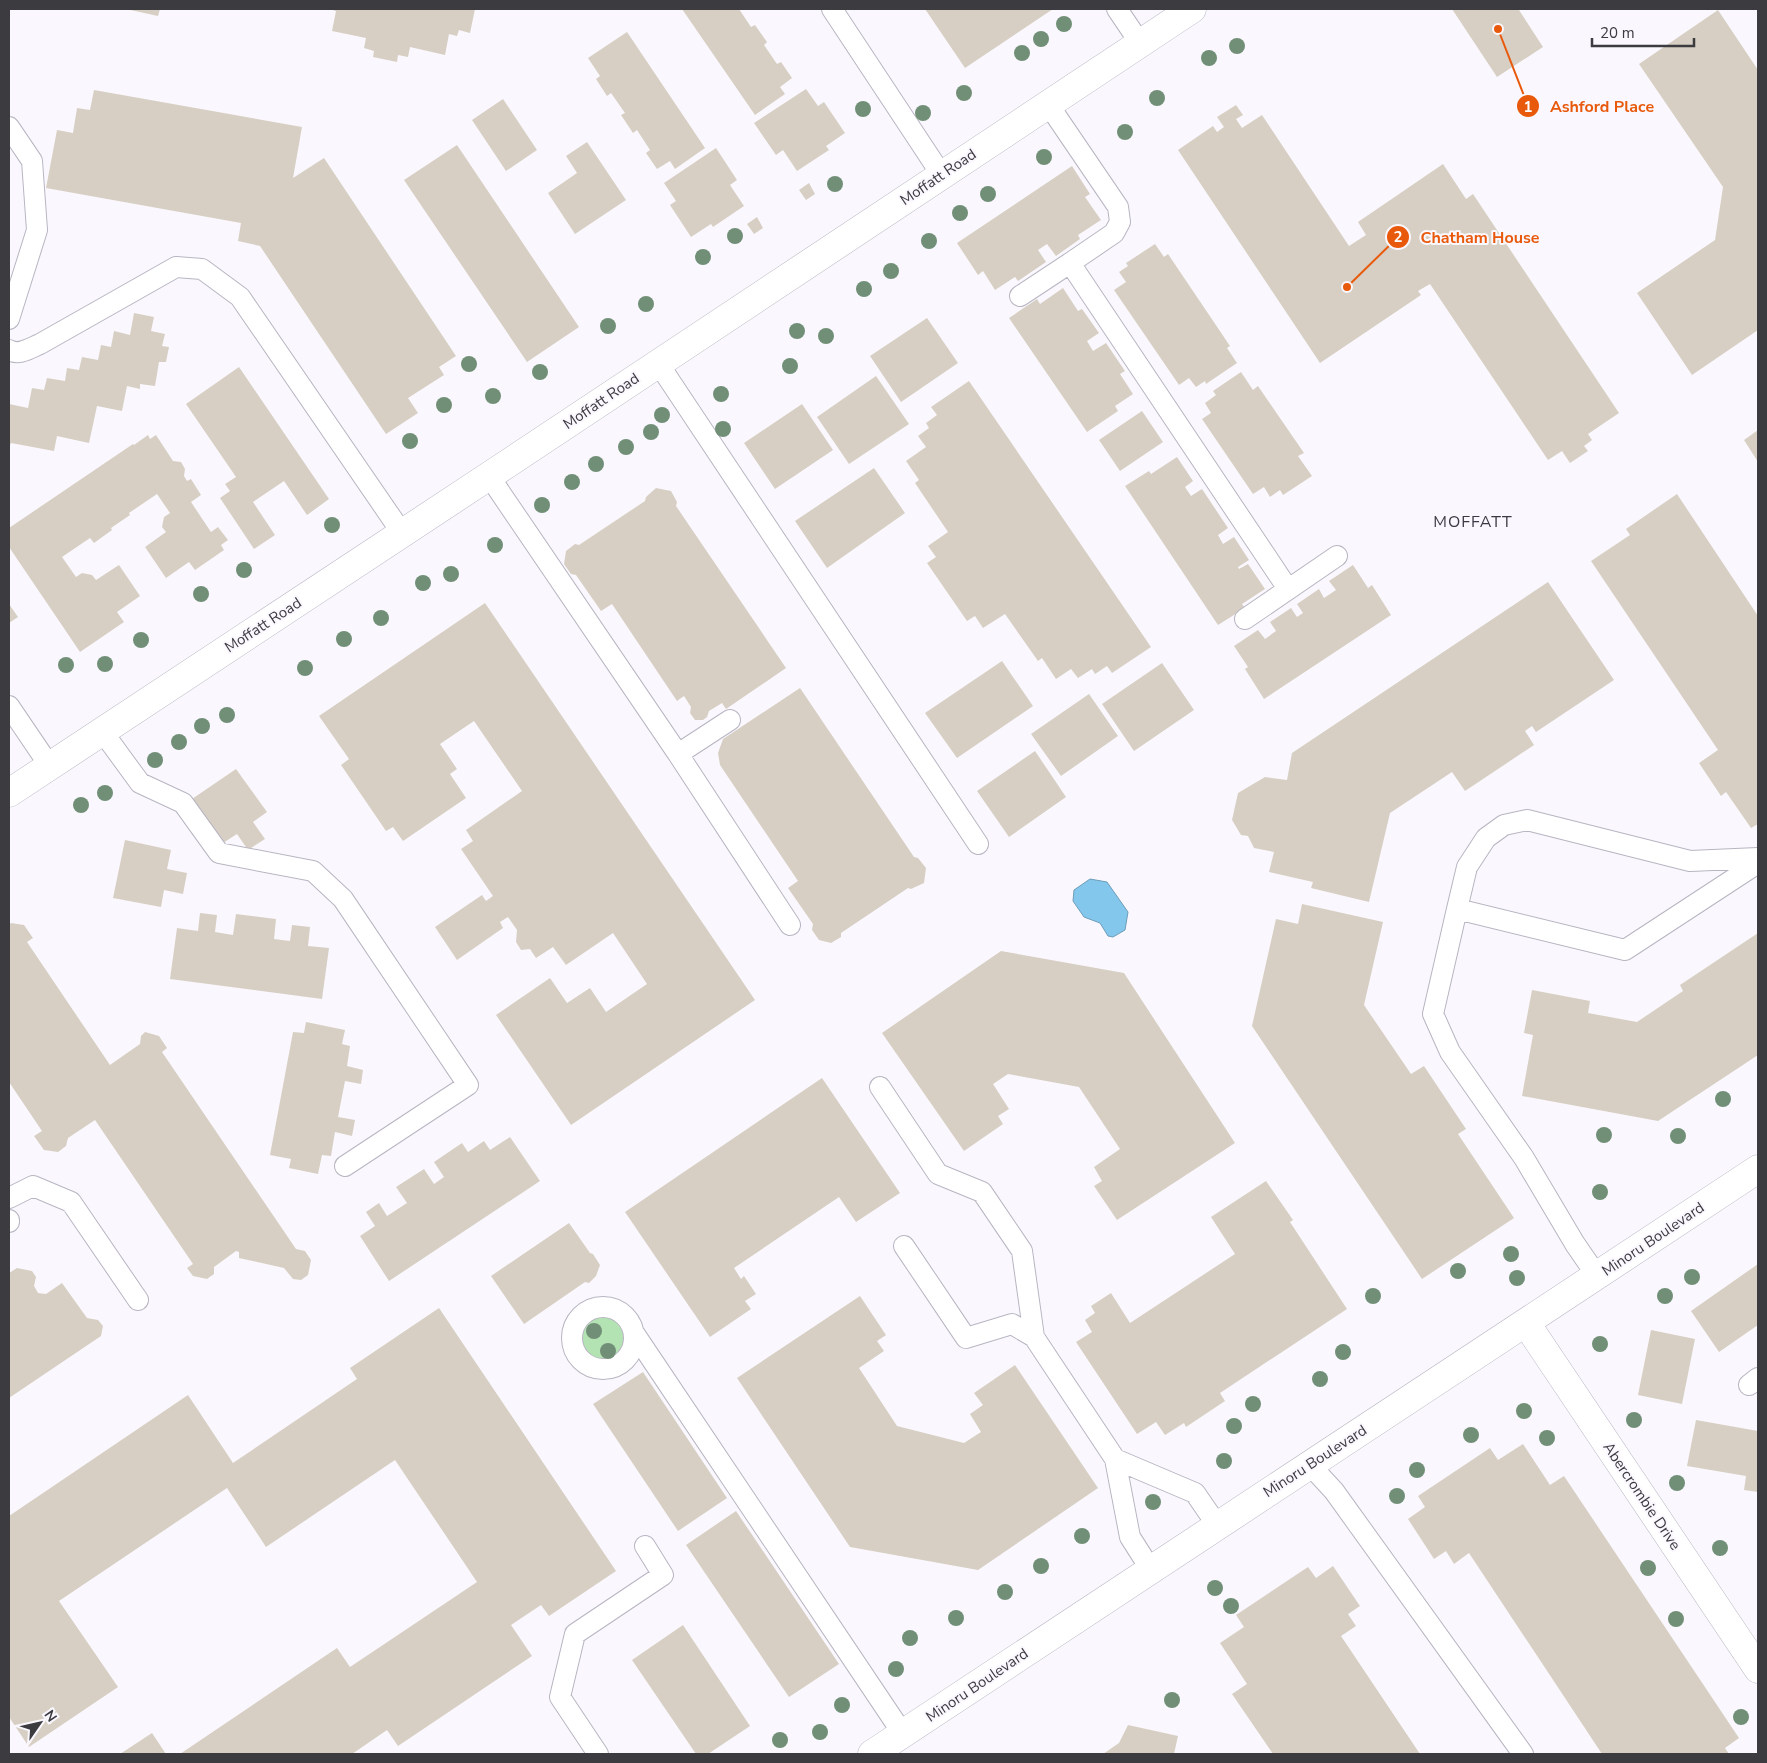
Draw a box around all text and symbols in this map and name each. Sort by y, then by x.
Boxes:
scale bar [1592,15,1694,47]
text: 20 m [1600,23,1635,43]
callout: Ashford Place [1515,91,1664,122]
text: Ashford Place [1550,96,1654,118]
text: 1 [1523,97,1533,117]
street label: Moffatt Road [896,144,980,210]
callout: Chatham House [1386,222,1550,253]
text: 2 [1393,227,1403,247]
text: Chatham House [1421,227,1540,249]
street label: Moffatt Road [559,368,643,434]
district label: MOFFATT [1433,511,1513,533]
street label: Moffatt Road [221,593,305,657]
street label: Minoru Boulevard [1598,1197,1708,1281]
street label: Minoru Boulevard [1259,1420,1371,1502]
street label: Abercrombie Drive [1598,1438,1686,1554]
street label: Minoru Boulevard [922,1643,1032,1727]
north arrow [15,1698,65,1748]
text: N [40,1706,61,1726]

